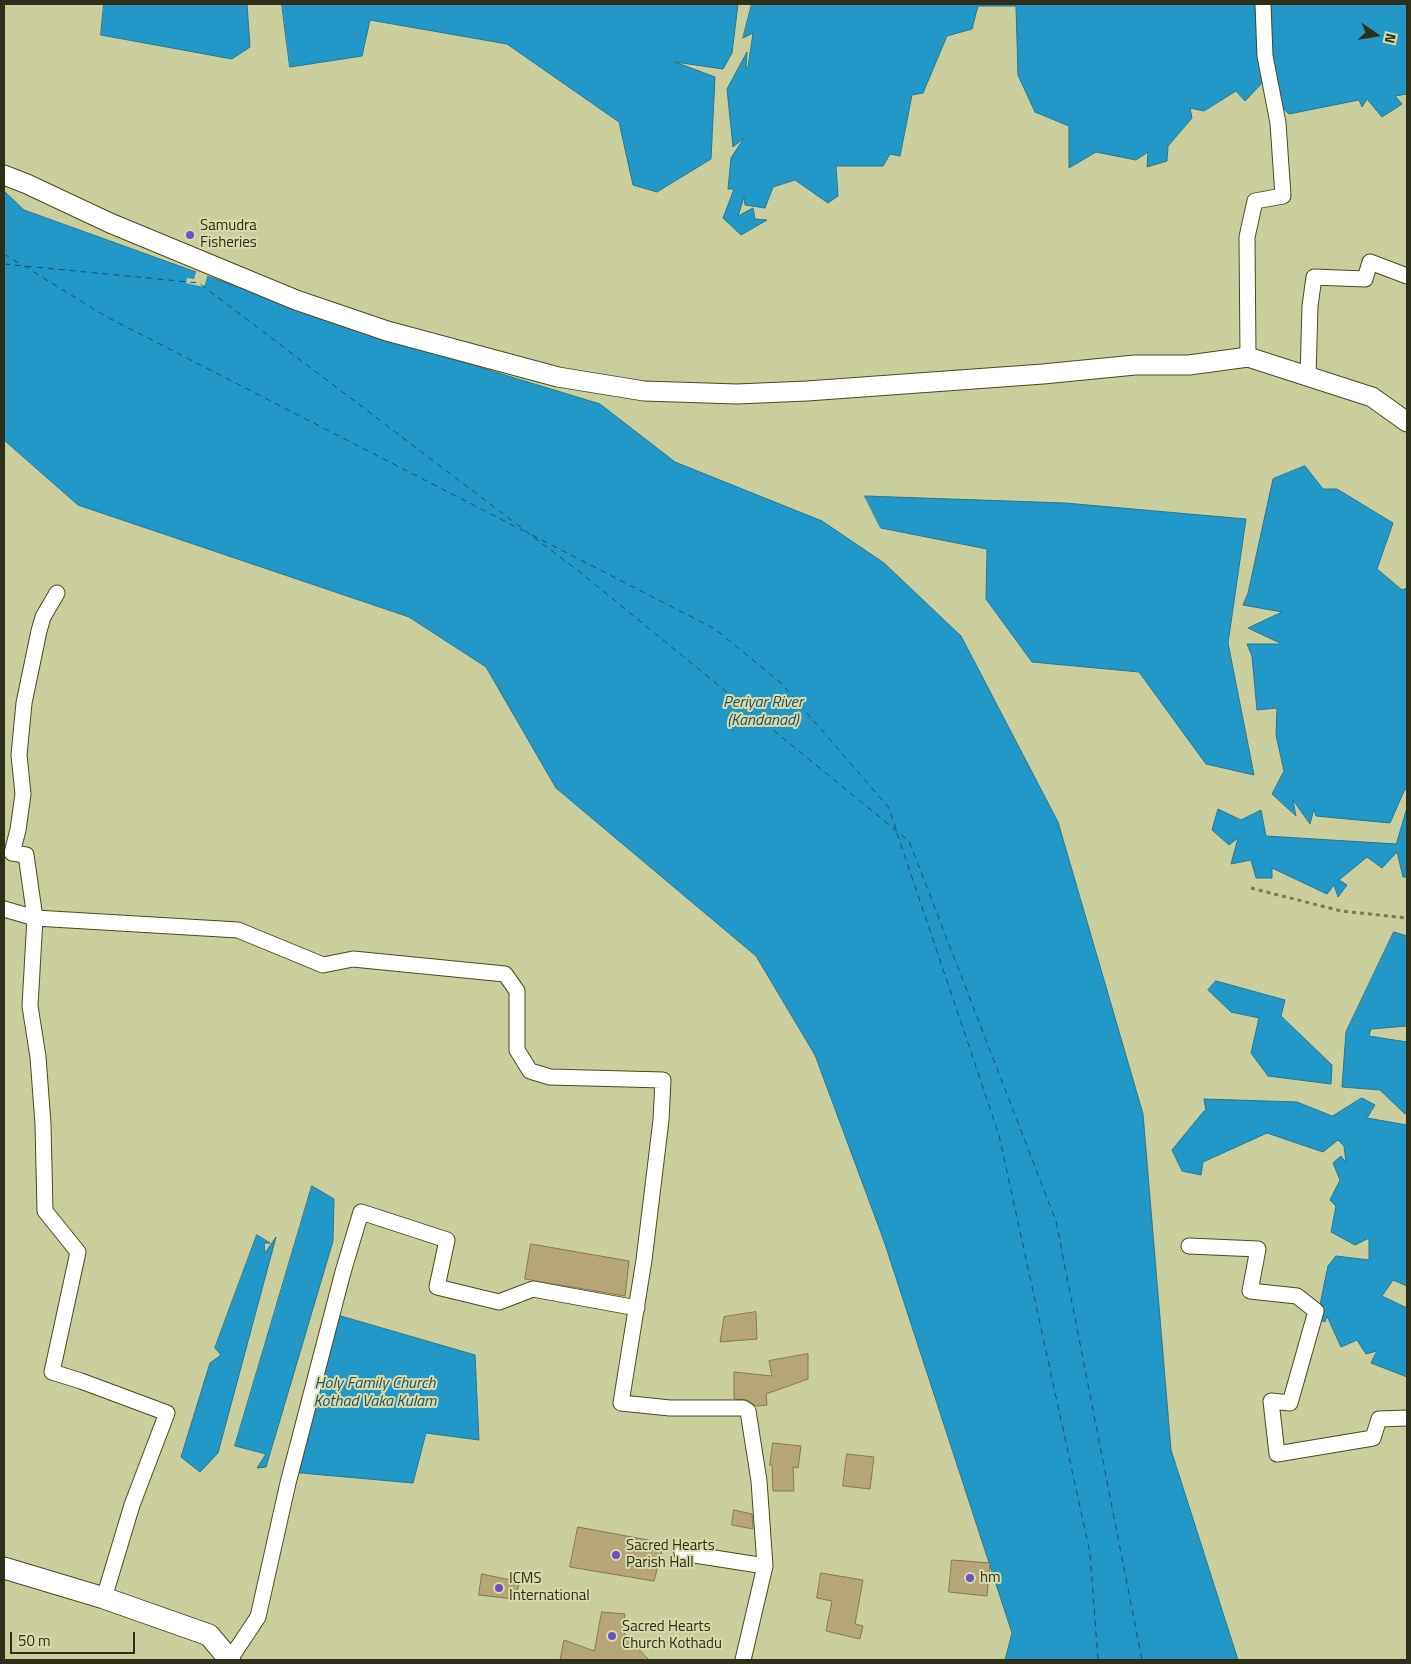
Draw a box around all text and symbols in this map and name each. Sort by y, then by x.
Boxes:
north arrow [1351,10,1401,60]
text: N [1380,31,1402,46]
place label: Samudra Fisheries [200,217,257,252]
marker: Samudra Fisheries [184,229,196,241]
water label: Periyar River (Kandanad) [723,693,803,731]
water label: Holy Family Church Kothad Vaka Kulam [314,1374,436,1412]
place label: Sacred Hearts Parish Hall [626,1537,715,1572]
marker: Sacred Hearts Parish Hall [610,1549,622,1561]
place label: hm [980,1569,1001,1587]
place label: ICMS International [509,1570,590,1605]
marker: hm [964,1572,976,1584]
marker: ICMS International [493,1582,505,1594]
place label: Sacred Hearts Church Kothadu [622,1618,722,1653]
scale bar [12,1622,138,1654]
text: 50 m [18,1629,51,1652]
marker: Sacred Hearts Church Kothadu [606,1630,618,1642]

